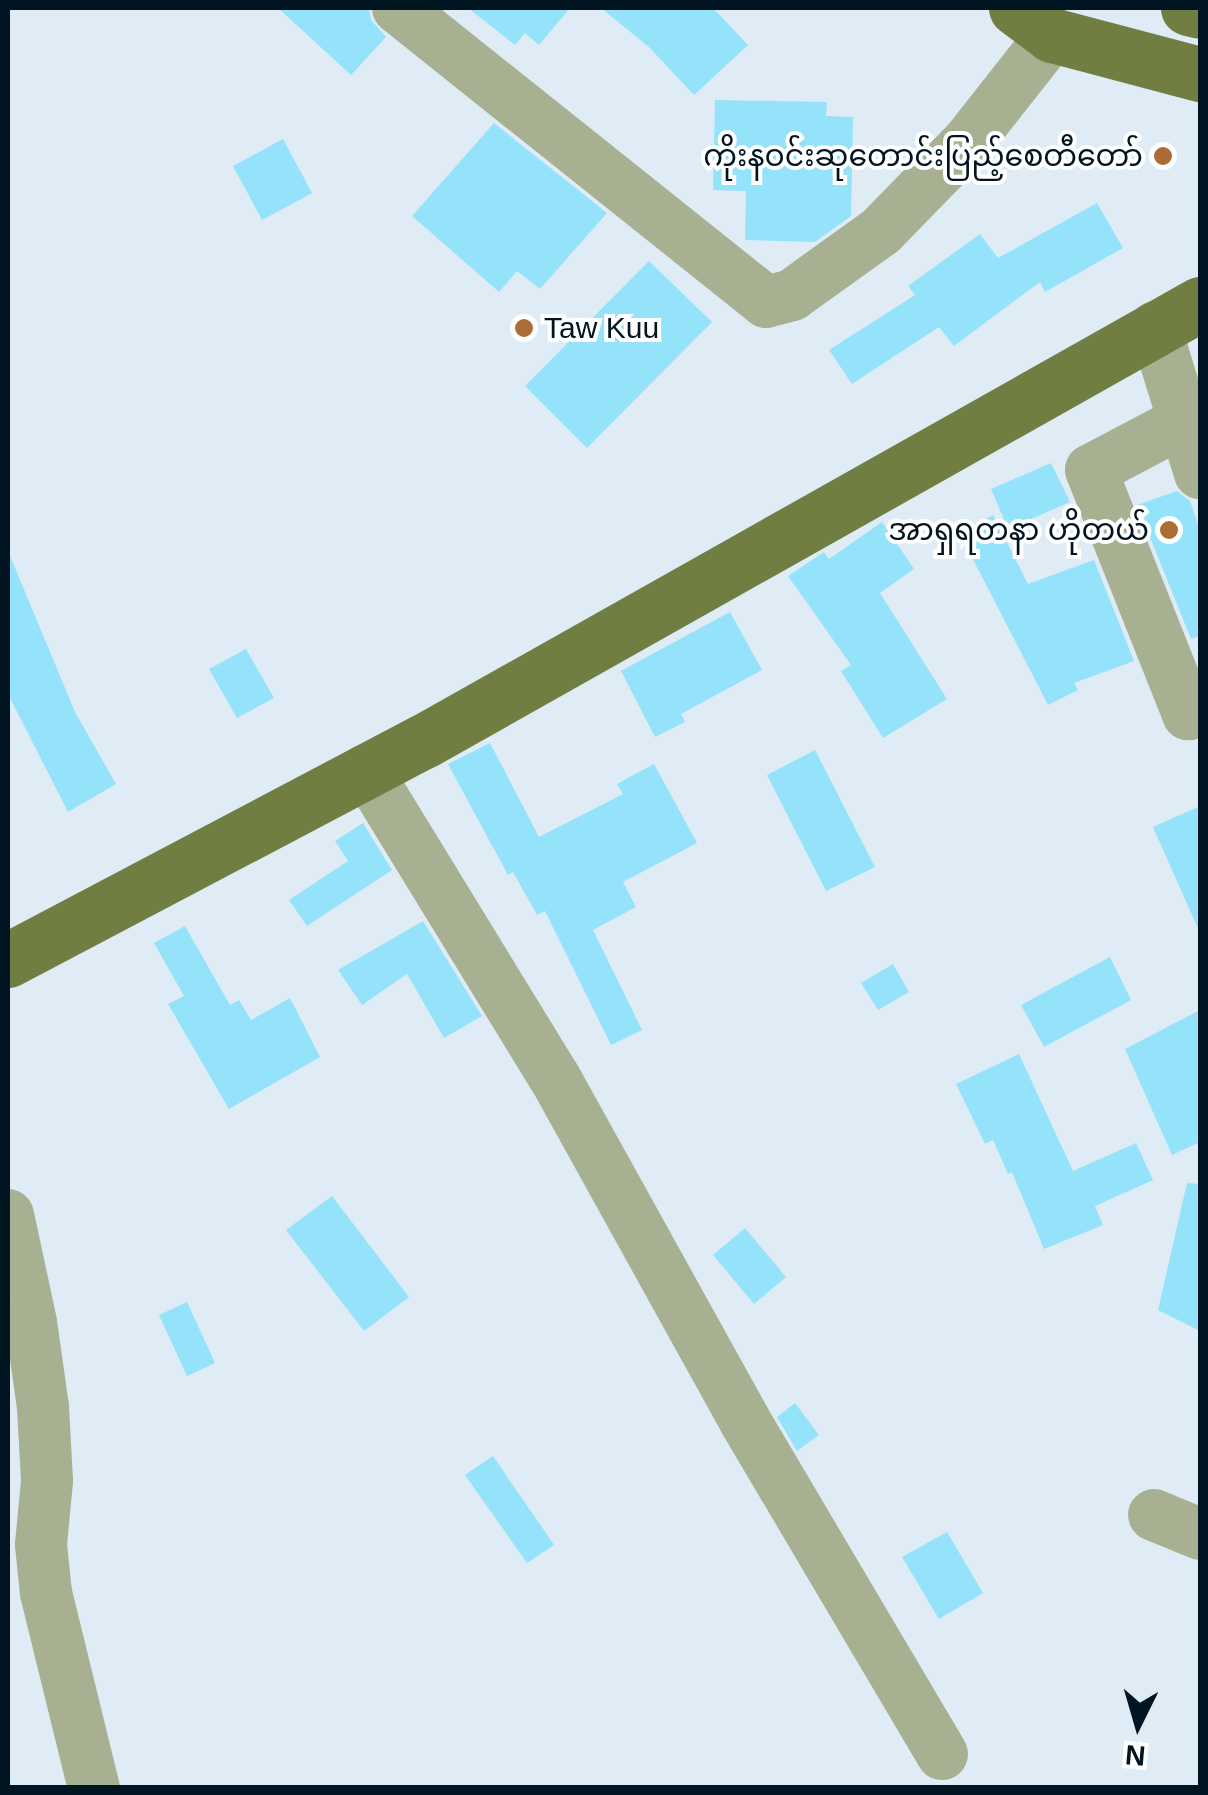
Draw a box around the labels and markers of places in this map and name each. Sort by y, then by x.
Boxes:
place label: ကိုးနဝင်းဆုတောင်းပြည့်စေတီတော် [703,138,1143,174]
marker: ကိုးနဝင်းဆုတောင်းပြည့်စေတီတော် [1152,145,1174,167]
place label: Taw Kuu [544,310,659,346]
marker: Taw Kuu [513,317,535,339]
place label: အာရှရတနာ ဟိုတယ် [888,512,1149,548]
marker: အာရှရတနာ ဟိုတယ် [1158,519,1180,541]

